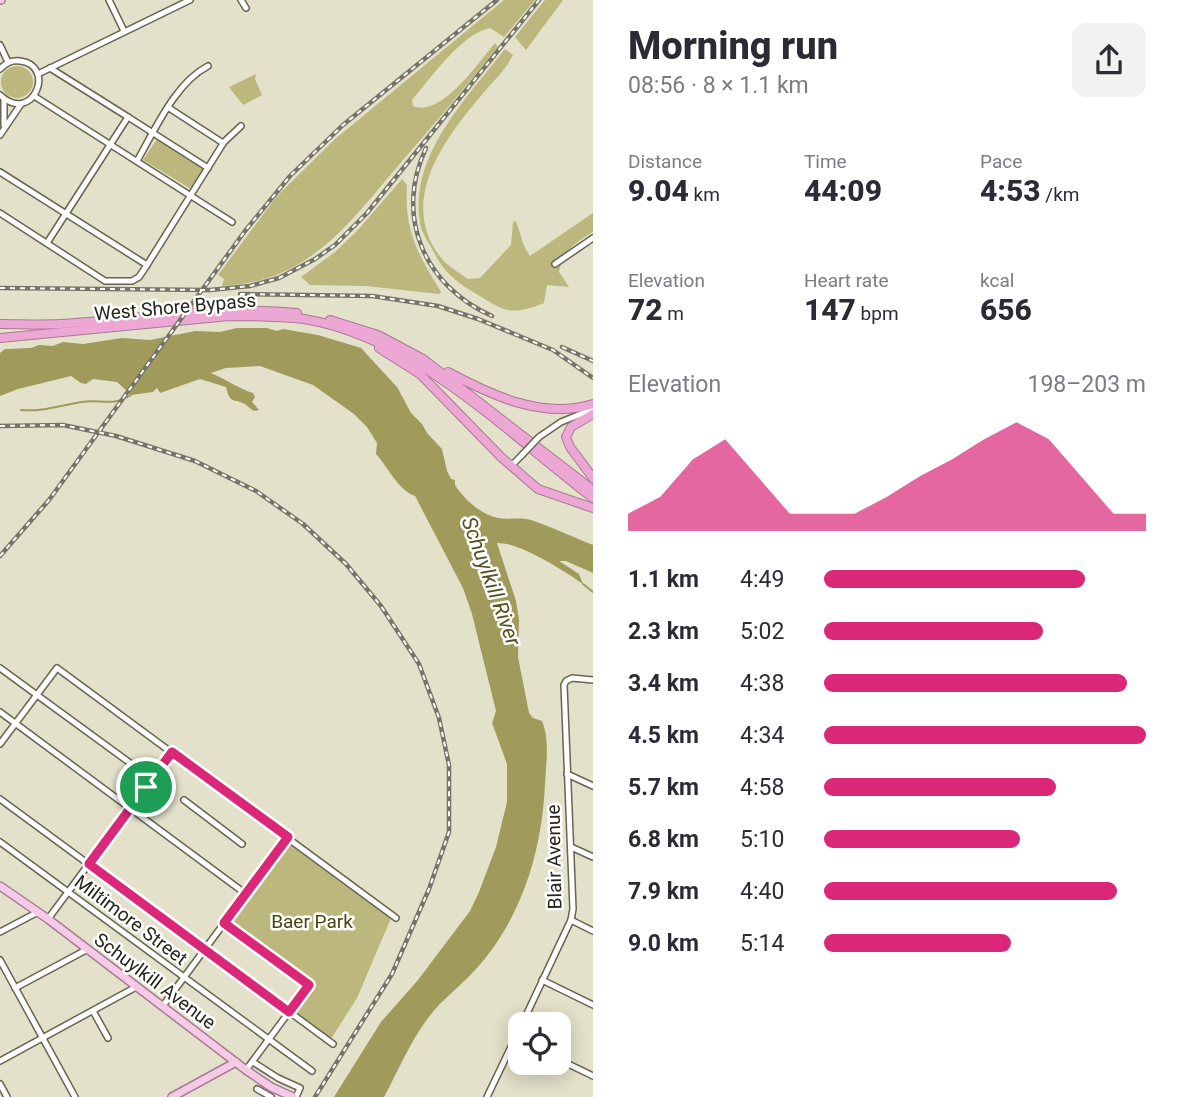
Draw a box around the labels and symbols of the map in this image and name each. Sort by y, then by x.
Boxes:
street label: West Shore Bypass [93,288,257,326]
water label: Schuylkill River [457,513,526,650]
pin [116,757,176,817]
street label: Blair Avenue [542,804,566,910]
street label: Miltimore Street [70,870,192,970]
park label: Baer Park [271,910,353,933]
street label: Schuylkill Avenue [90,928,220,1034]

